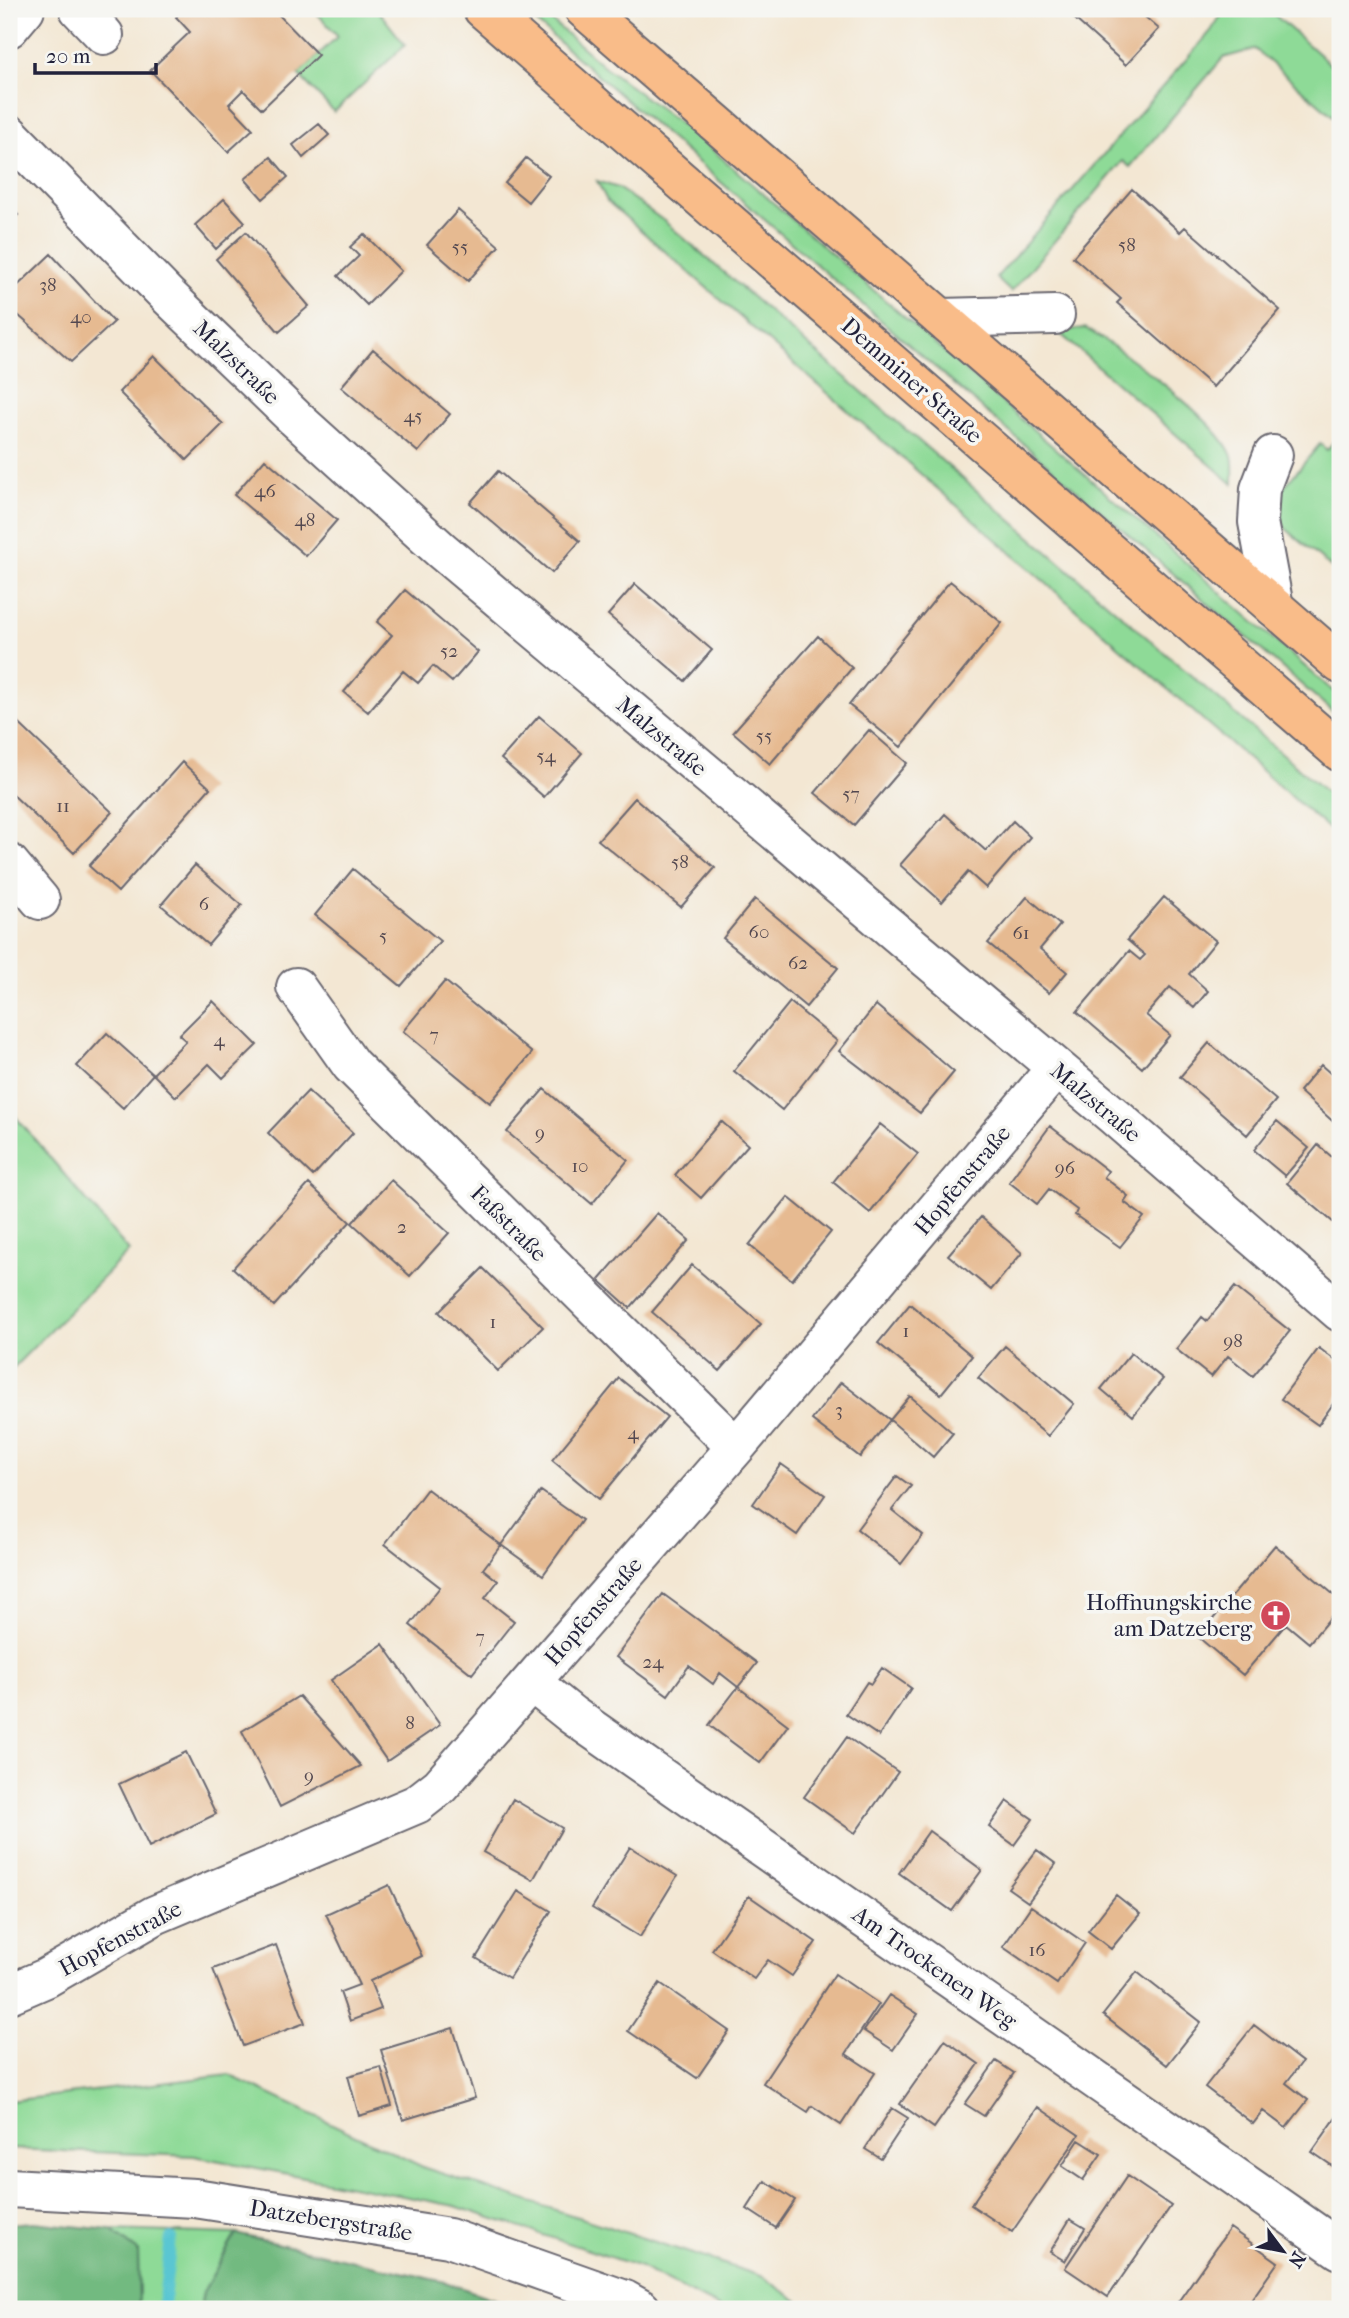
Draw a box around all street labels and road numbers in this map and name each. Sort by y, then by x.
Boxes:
street label: Demminer Straße [836,312,988,449]
street label: Malzstraße [188,315,285,410]
street label: Malzstraße [611,691,712,782]
street label: Malzstraße [1045,1057,1146,1148]
street label: Hopfenstraße [909,1120,1016,1241]
street label: Faßstraße [465,1180,552,1267]
street label: Hopfenstraße [539,1552,648,1671]
street label: Hopfenstraße [54,1895,186,1982]
street label: Am Trockenen Weg [846,1900,1023,2035]
street label: Datzebergstraße [248,2194,414,2247]

